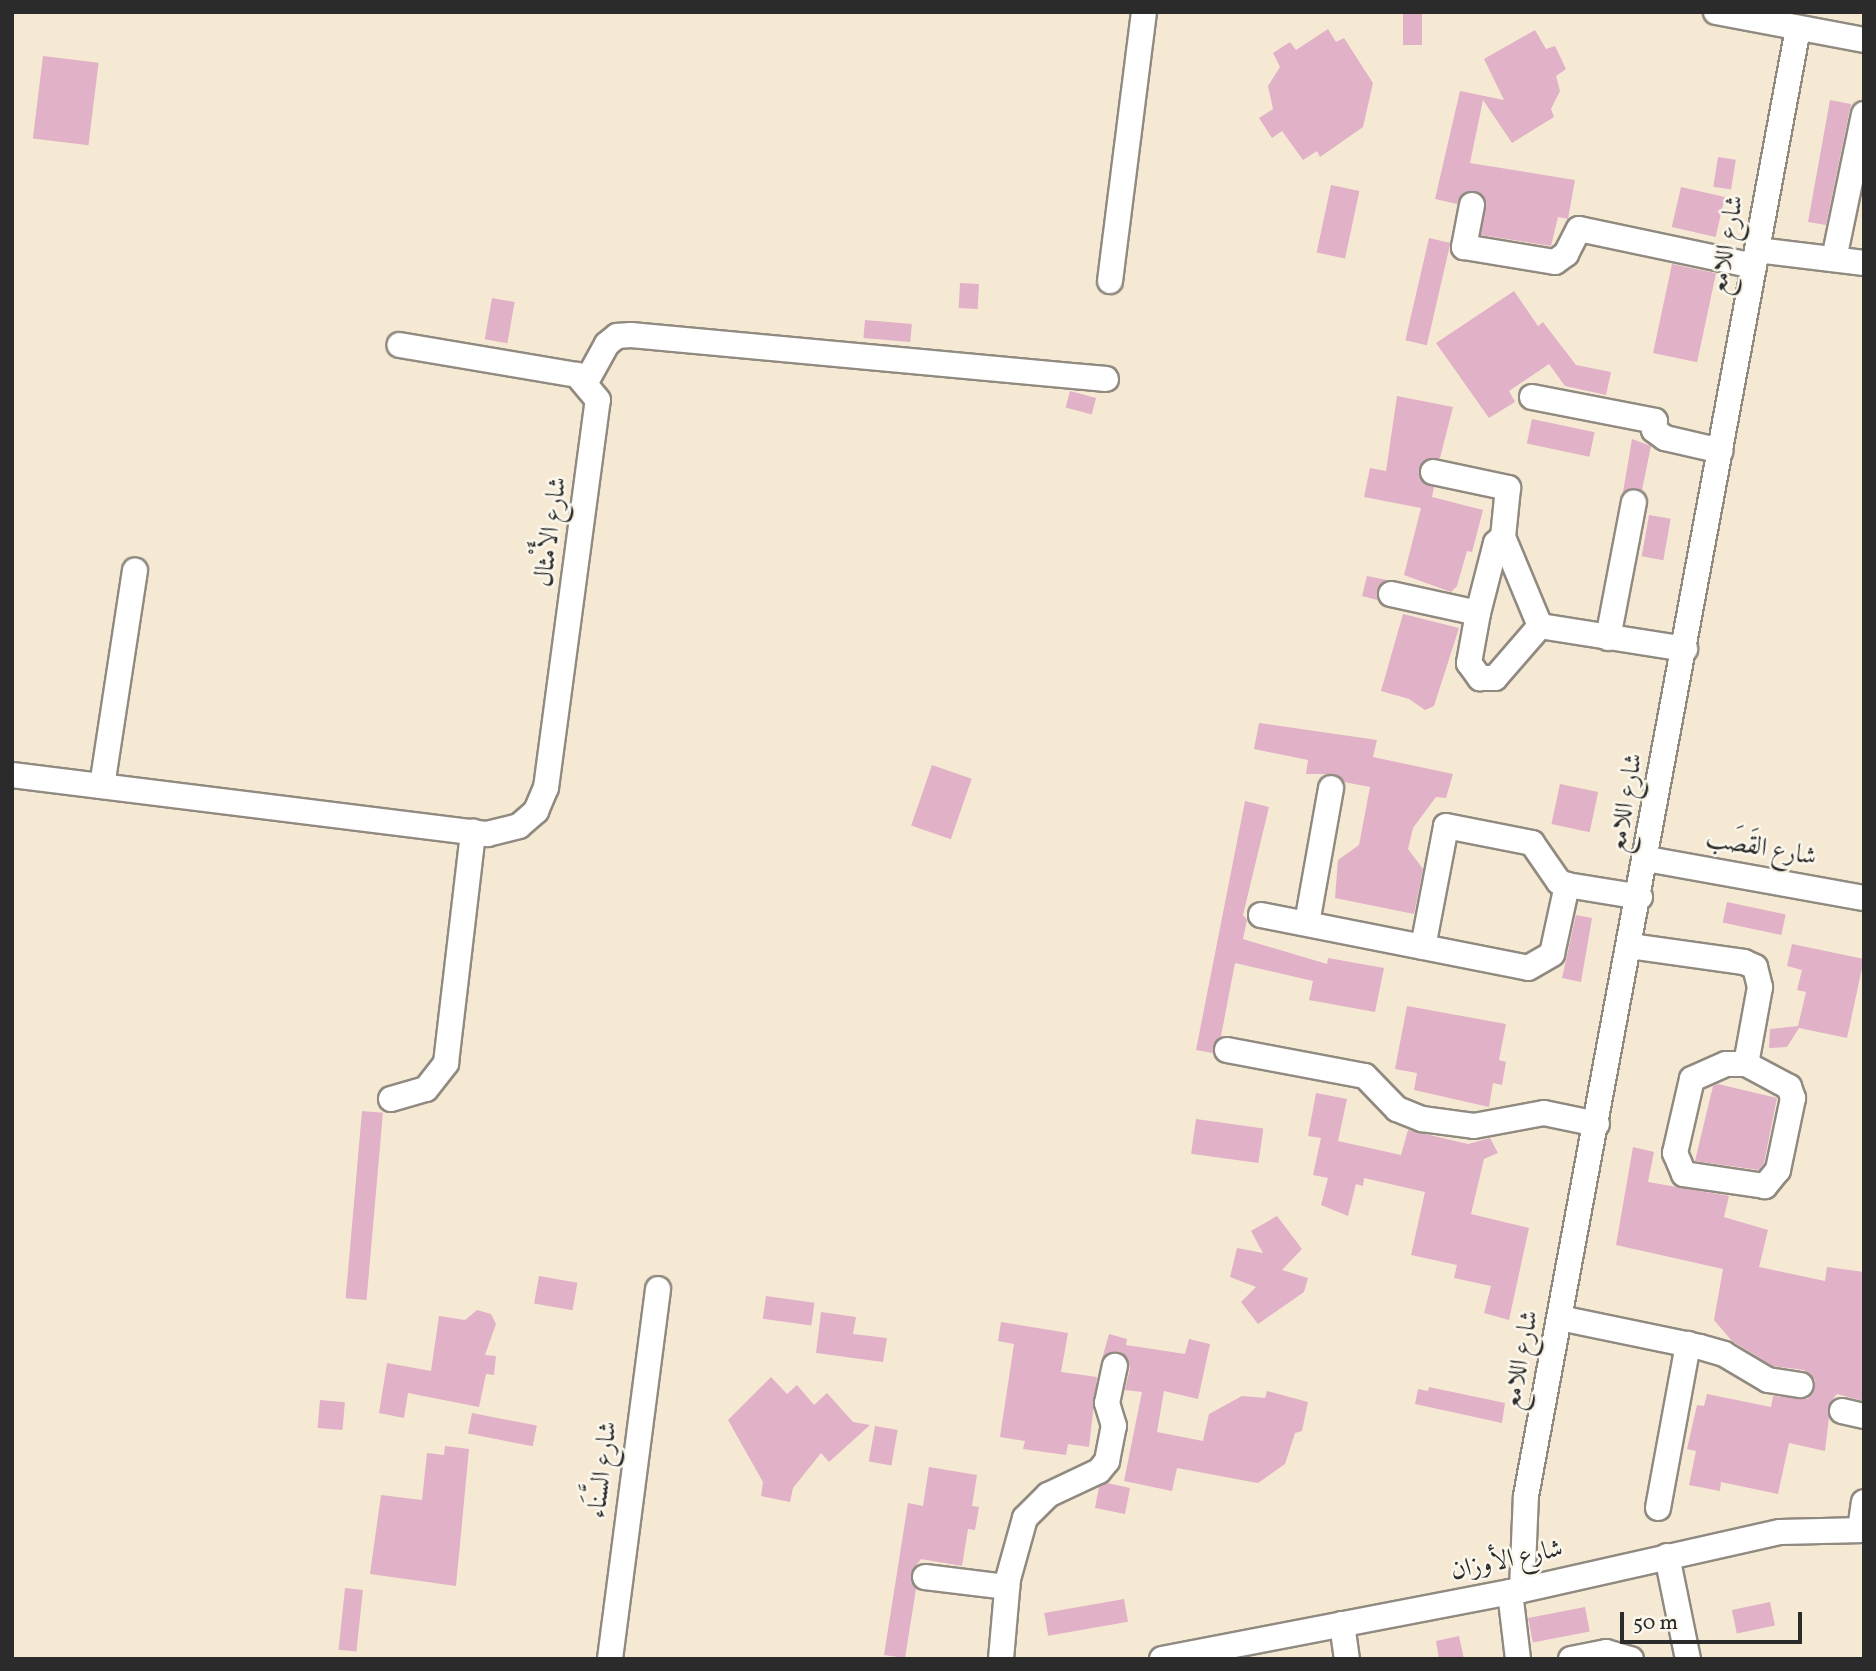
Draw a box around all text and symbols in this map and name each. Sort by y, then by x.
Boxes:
street label: شارع اللامع [1704,193,1752,297]
street label: شارع الأَمْثال [529,475,575,589]
street label: شارع اللامع [1603,751,1651,855]
street label: شارع القَصَب [1703,824,1819,874]
street label: شارع اللامع [1497,1308,1547,1412]
street label: شارع السَّنَاء [583,1420,625,1520]
street label: شارع الأوزان [1448,1534,1566,1588]
scale bar [1624,1598,1806,1642]
text: 50 m [1633,1609,1678,1638]

